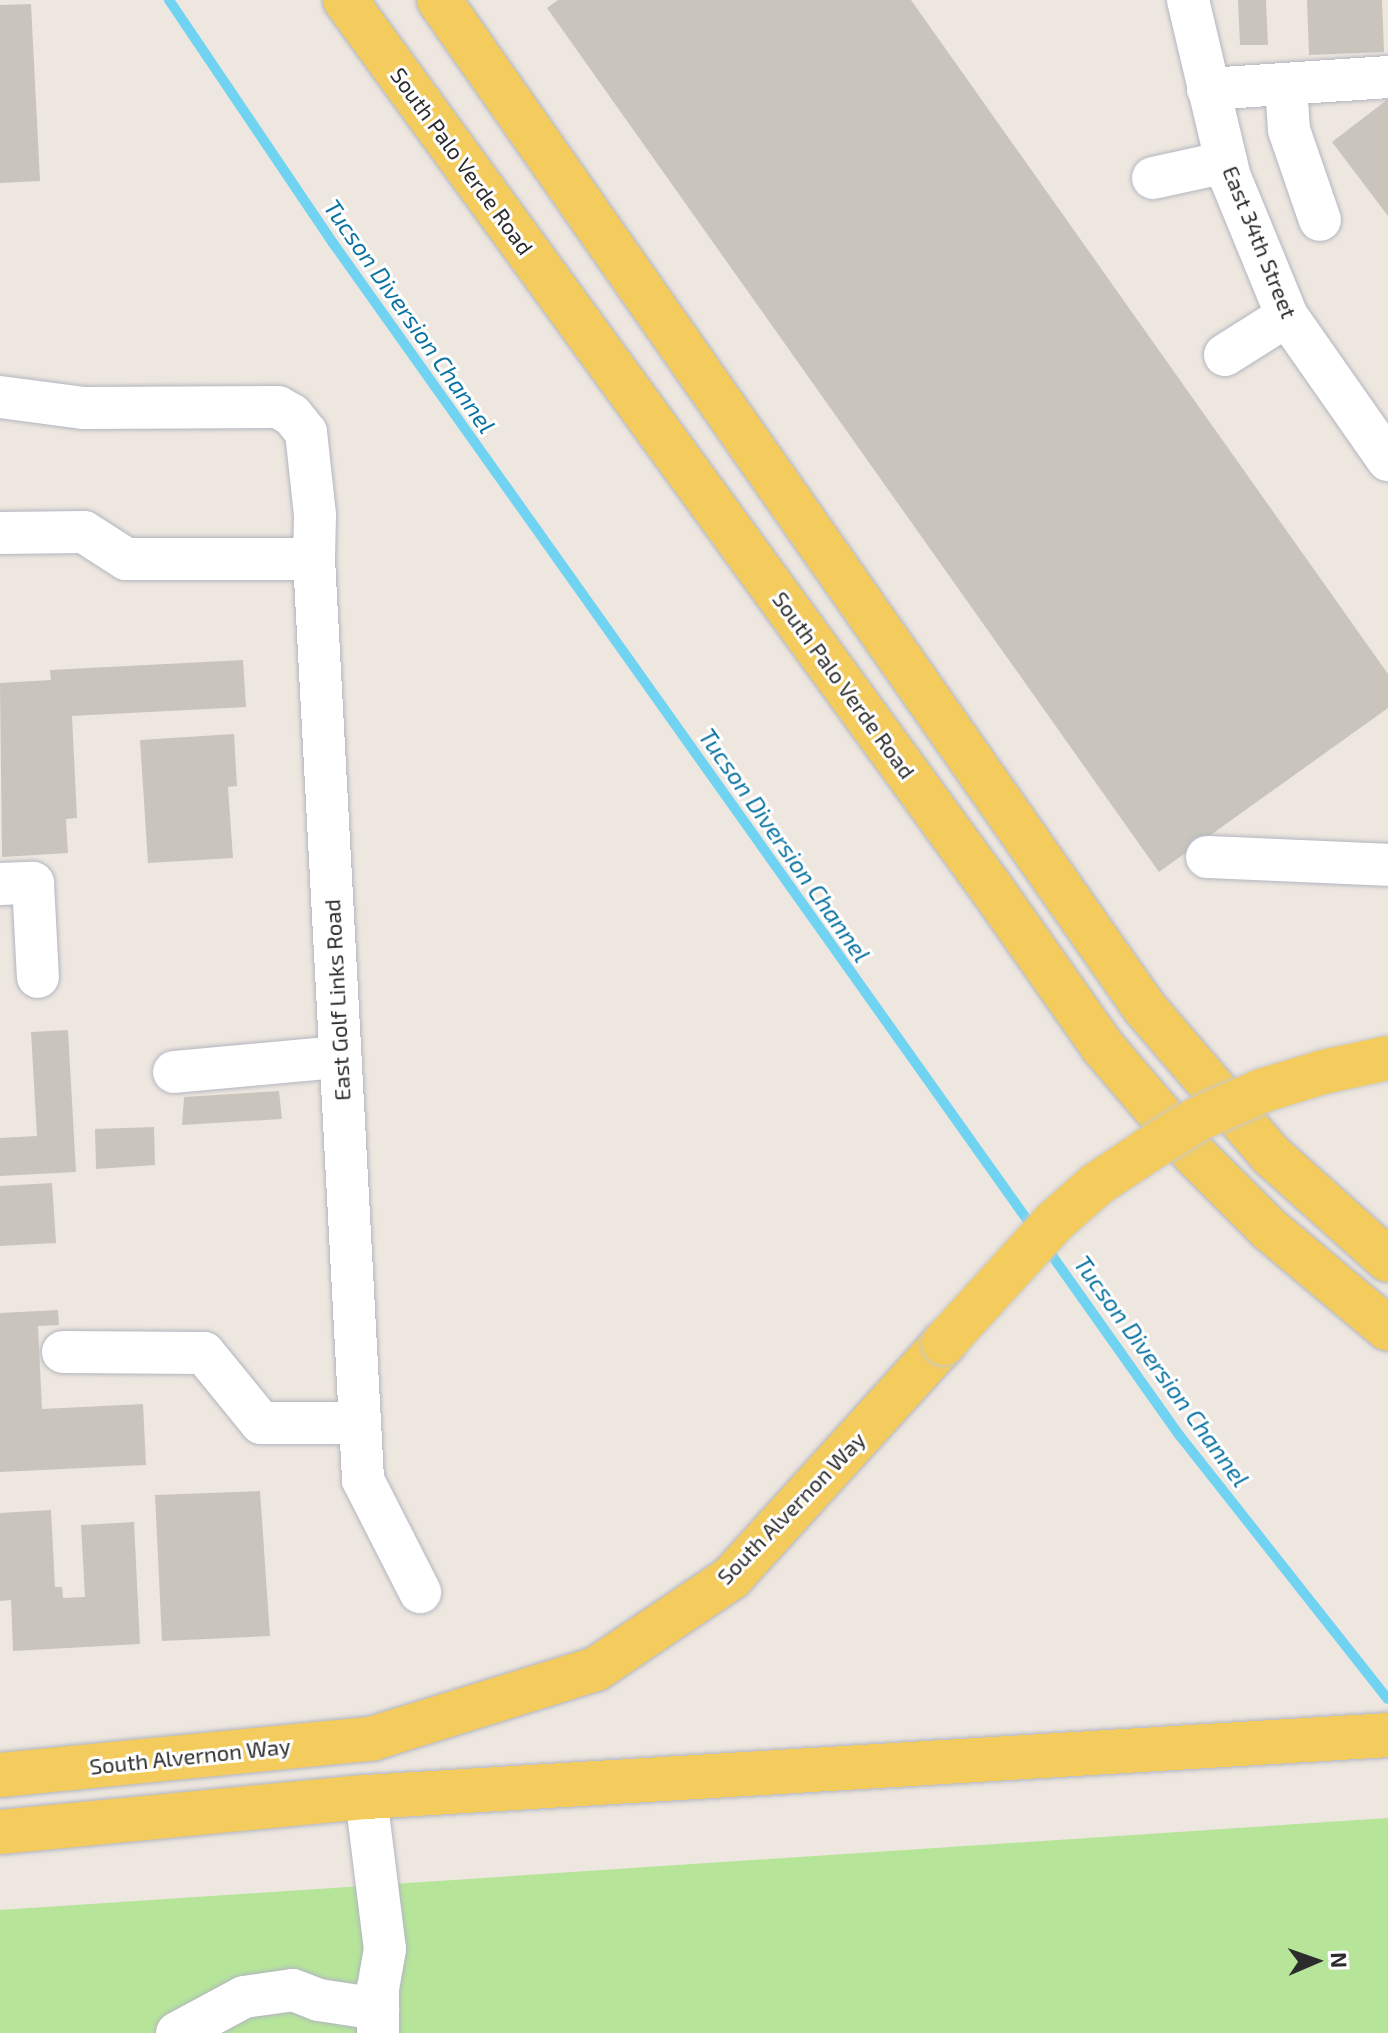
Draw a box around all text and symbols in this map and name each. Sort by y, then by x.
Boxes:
street label: South Palo Verde Road [385,62,539,260]
street label: East 34th Street [1217,162,1303,322]
water label: Tucson Diversion Channel [318,194,502,438]
street label: South Palo Verde Road [767,586,921,784]
water label: Tucson Diversion Channel [693,723,877,967]
street label: East Golf Links Road [319,898,355,1102]
water label: Tucson Diversion Channel [1068,1250,1256,1492]
street label: South Alvernon Way [711,1426,871,1590]
street label: South Alvernon Way [88,1732,292,1780]
north arrow [1276,1921,1356,2001]
text: N [1327,1952,1353,1969]

